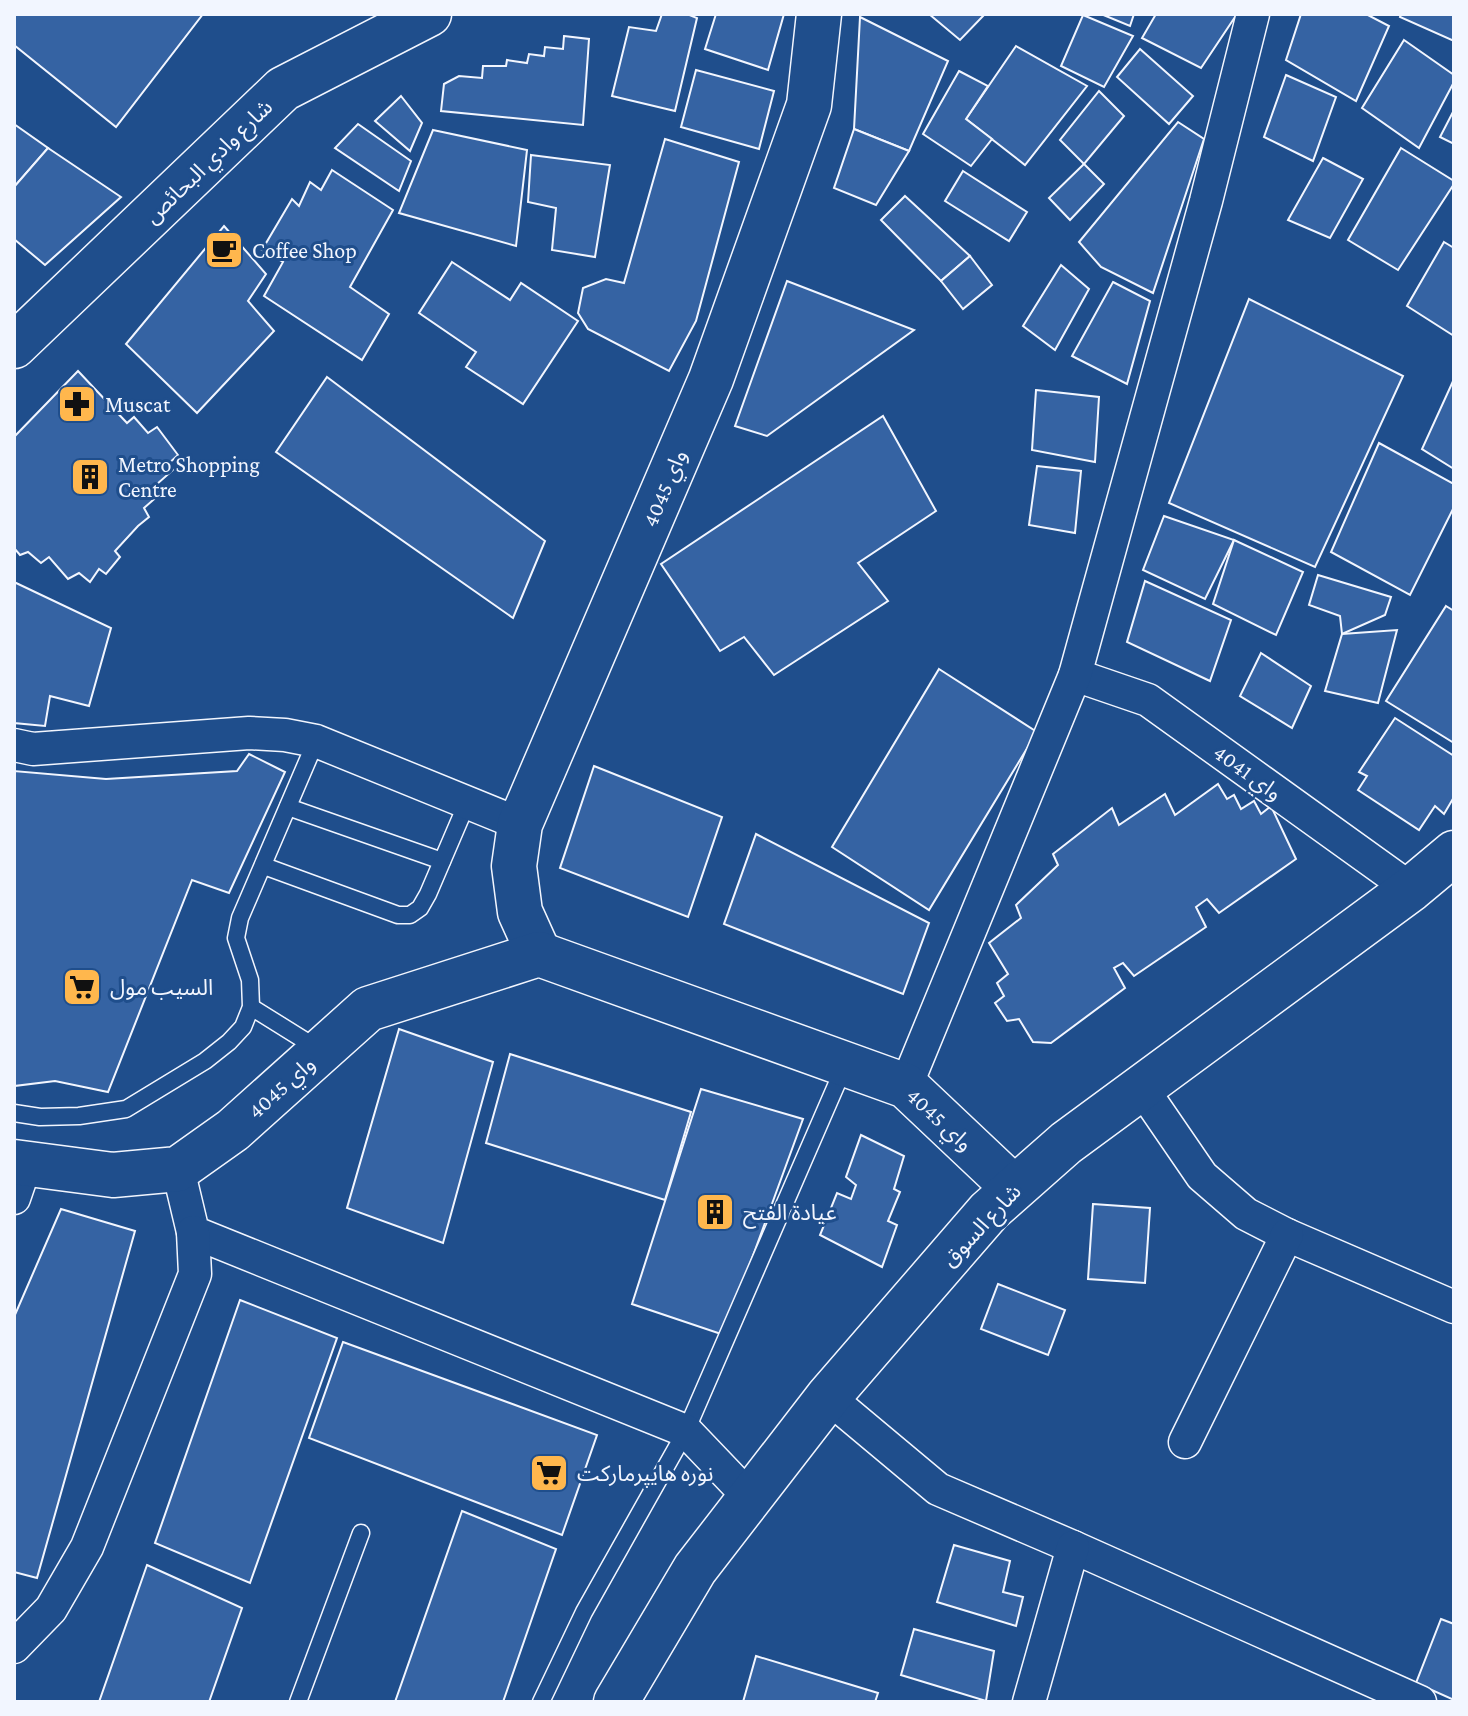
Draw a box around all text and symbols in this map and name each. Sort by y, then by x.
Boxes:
street label: شارع وادي البحائص [139,94,280,232]
cafe icon: Coffee Shop [203,229,245,271]
place label: Coffee Shop [252,238,357,263]
pharmacy icon: Muscat [56,383,98,425]
place label: Muscat [105,392,171,417]
street label: واي 4045 [637,446,696,532]
place label: Metro Shopping Centre [118,452,260,502]
building icon: Metro Shopping Centre [69,456,111,498]
street label: واي 4041 [1206,739,1287,809]
supermarket icon: السيب مول [61,966,103,1008]
place label: السيب مول [110,975,213,1000]
street label: واي 4045 [243,1051,323,1127]
street label: واي 4045 [899,1083,978,1159]
street label: شارع السوق [937,1179,1029,1275]
building icon: عيادة الفتح [694,1191,736,1233]
place label: عيادة الفتح [743,1200,837,1229]
supermarket icon: نوره هايپرماركت [528,1452,570,1494]
place label: نوره هايپرماركت [577,1461,713,1488]

